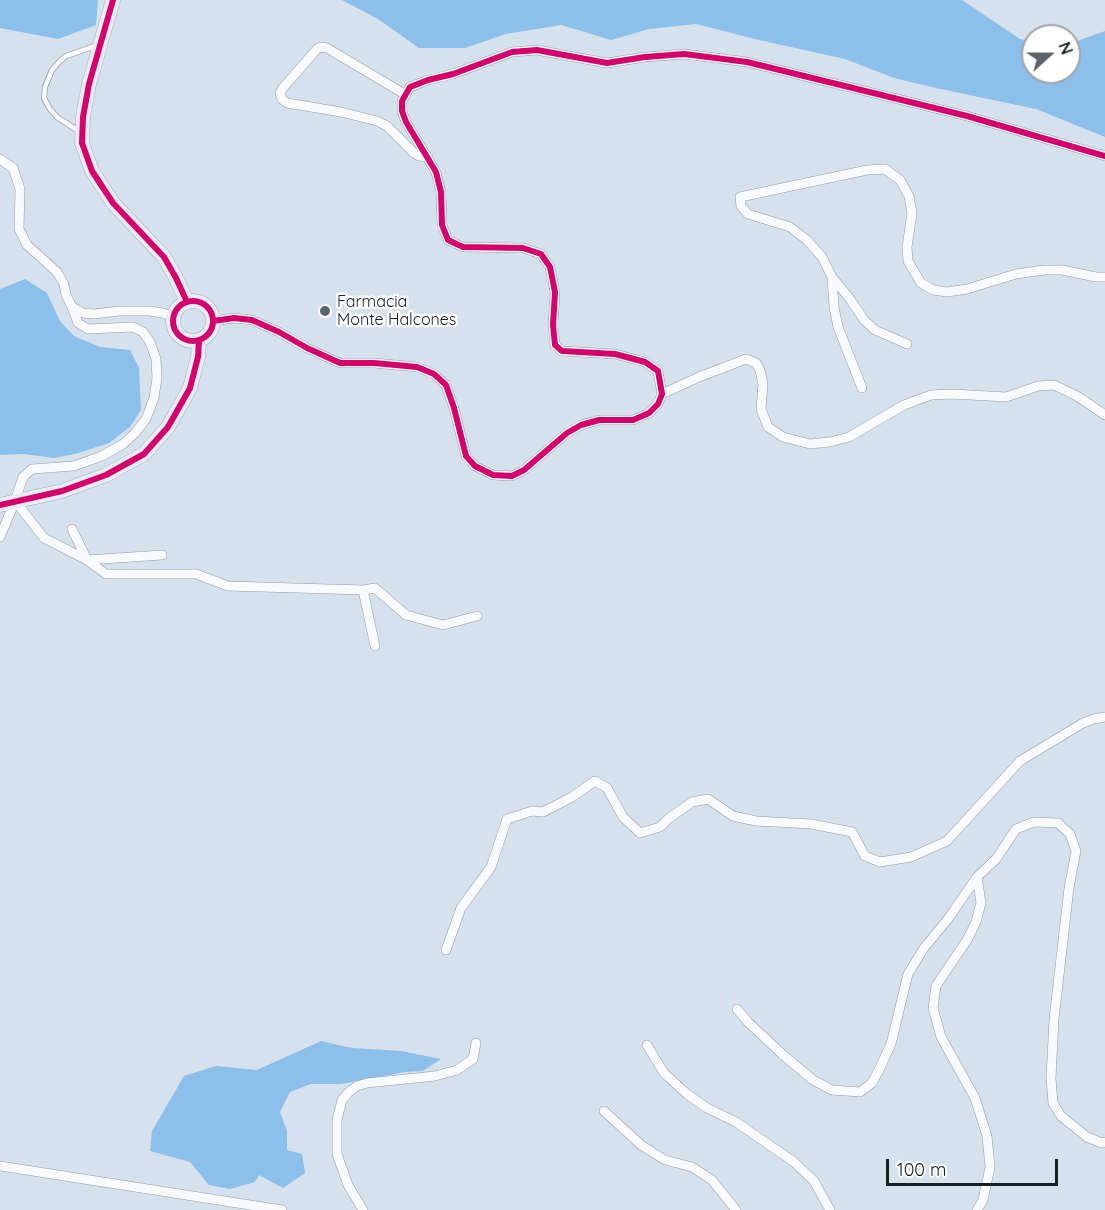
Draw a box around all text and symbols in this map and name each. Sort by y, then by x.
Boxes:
north arrow [1021,24,1081,84]
text: N [1054,39,1077,57]
place label: Farmacia Monte Halcones [337,292,456,330]
marker: Farmacia Monte Halcones [318,304,332,318]
scale bar [889,1147,1062,1185]
text: 100 m [897,1158,946,1181]

